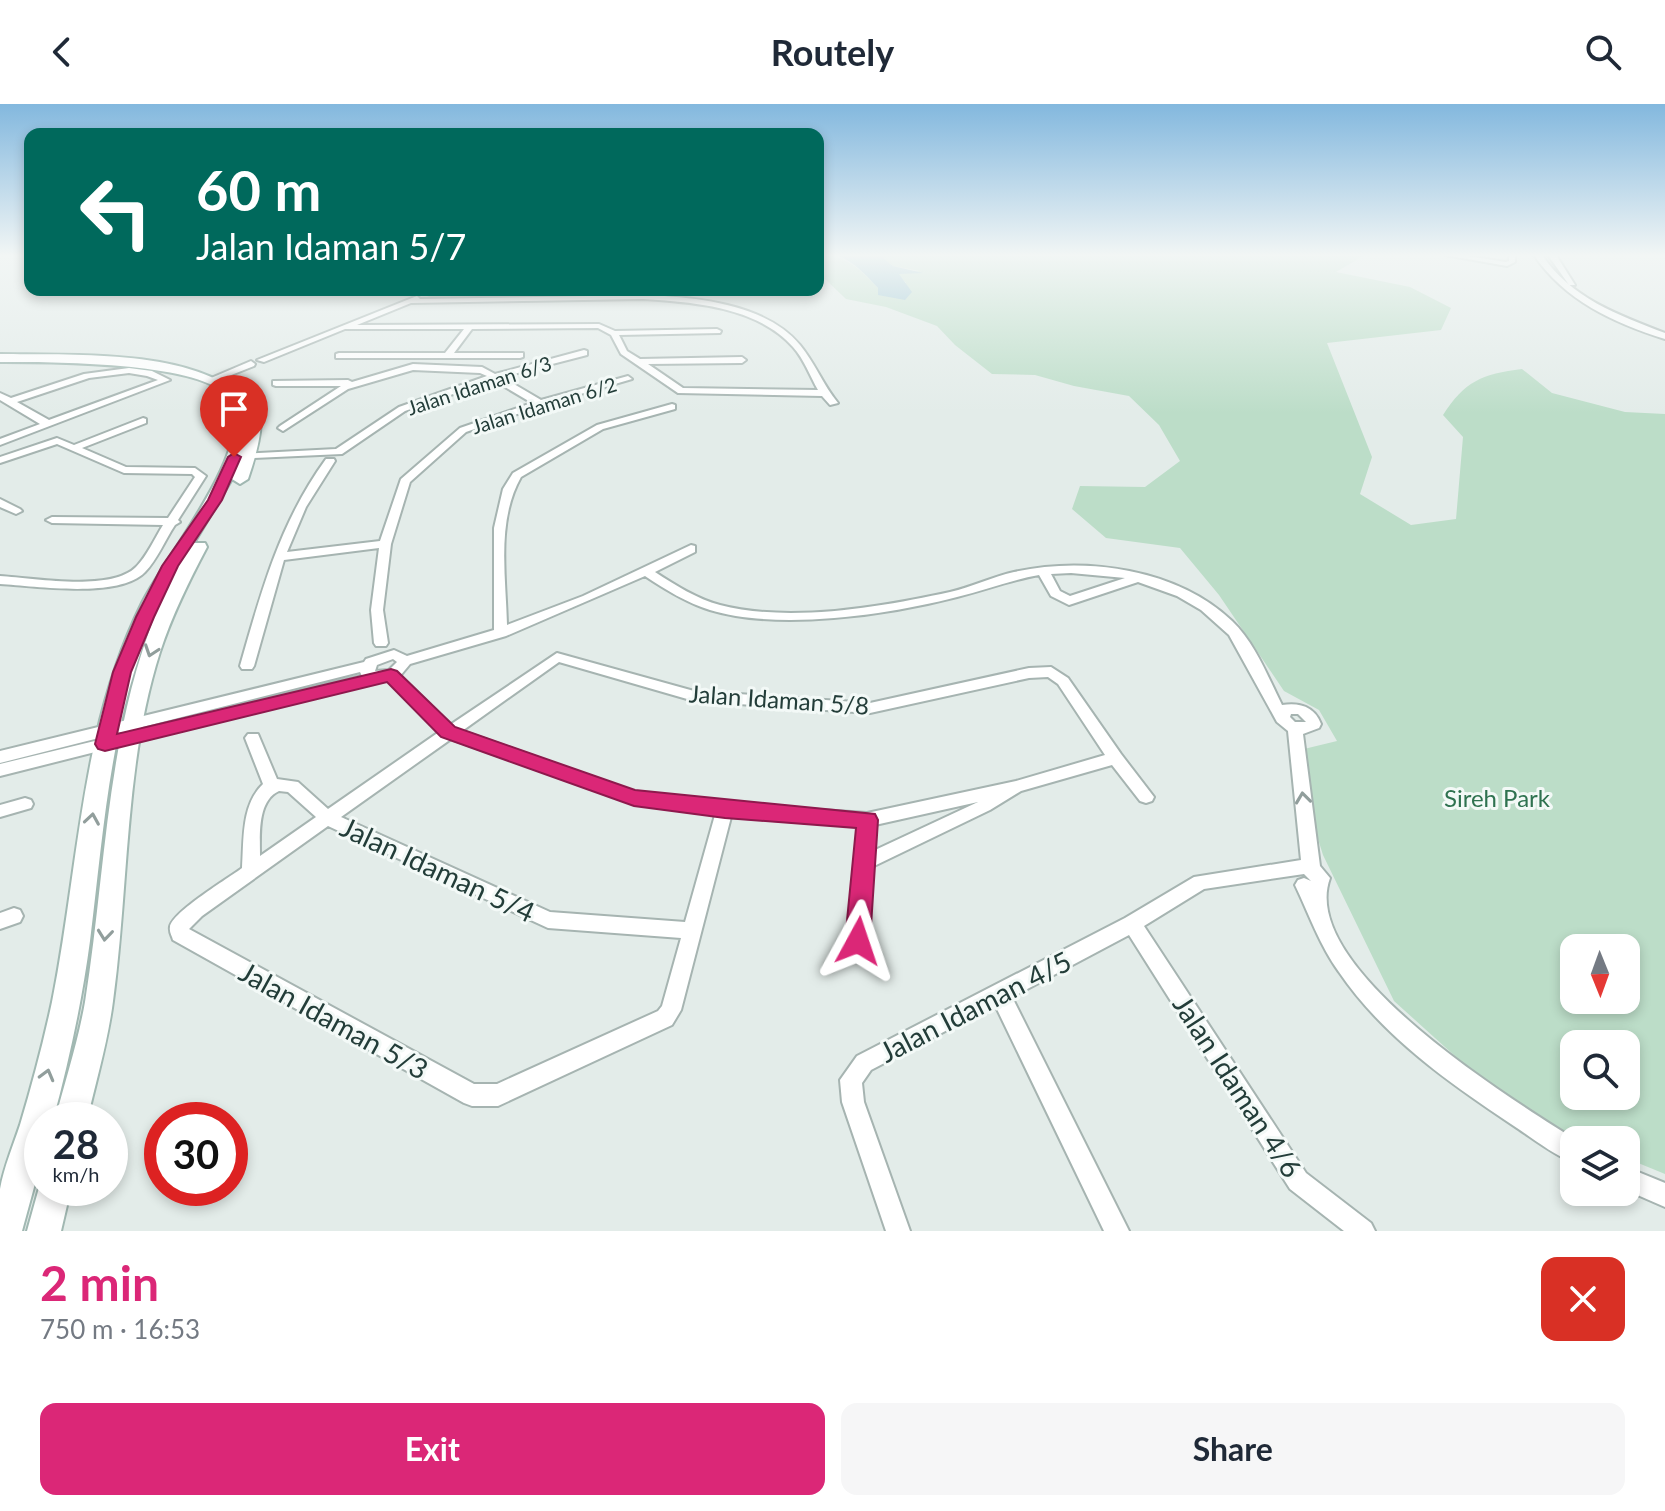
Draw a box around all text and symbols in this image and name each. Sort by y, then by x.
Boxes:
icon: back [40,30,84,74]
text: Routely [771,30,894,74]
icon: search [1581,30,1625,74]
text: 60 m [196,156,321,223]
icon: left [64,160,168,264]
text: Jalan Idaman 5/7 [196,224,467,268]
street label: Jalan Idaman 6/3 [404,350,554,420]
street label: Jalan Idaman 6/2 [469,372,619,438]
pin [200,375,268,457]
icon: arrive [212,387,256,431]
one-way arrow [145,643,161,657]
street label: Jalan Idaman 5/8 [688,678,870,720]
park label: Sireh Park [1444,783,1551,812]
one-way arrow [1294,791,1311,804]
street label: Jalan Idaman 5/4 [335,809,541,929]
one-way arrow [83,812,100,826]
position arrow [816,899,900,983]
one-way arrow [97,929,114,942]
north arrow [1560,934,1640,1014]
map controls [1560,934,1640,1206]
street label: Jalan Idaman 4/5 [874,943,1076,1069]
street label: Jalan Idaman 5/3 [234,954,434,1086]
street label: Jalan Idaman 4/6 [1166,989,1310,1183]
button: search [1560,1030,1640,1110]
one-way arrow [38,1068,55,1082]
speed limit sign: 30 [144,1102,248,1206]
text: 28 [53,1120,99,1168]
button: layers [1560,1126,1640,1206]
text: km/h [53,1162,99,1186]
text: 2 min [40,1254,159,1311]
button: close [1541,1257,1625,1341]
text: 750 m · 16:53 [40,1313,200,1345]
button: Exit [40,1403,825,1495]
button: Share [841,1403,1625,1495]

